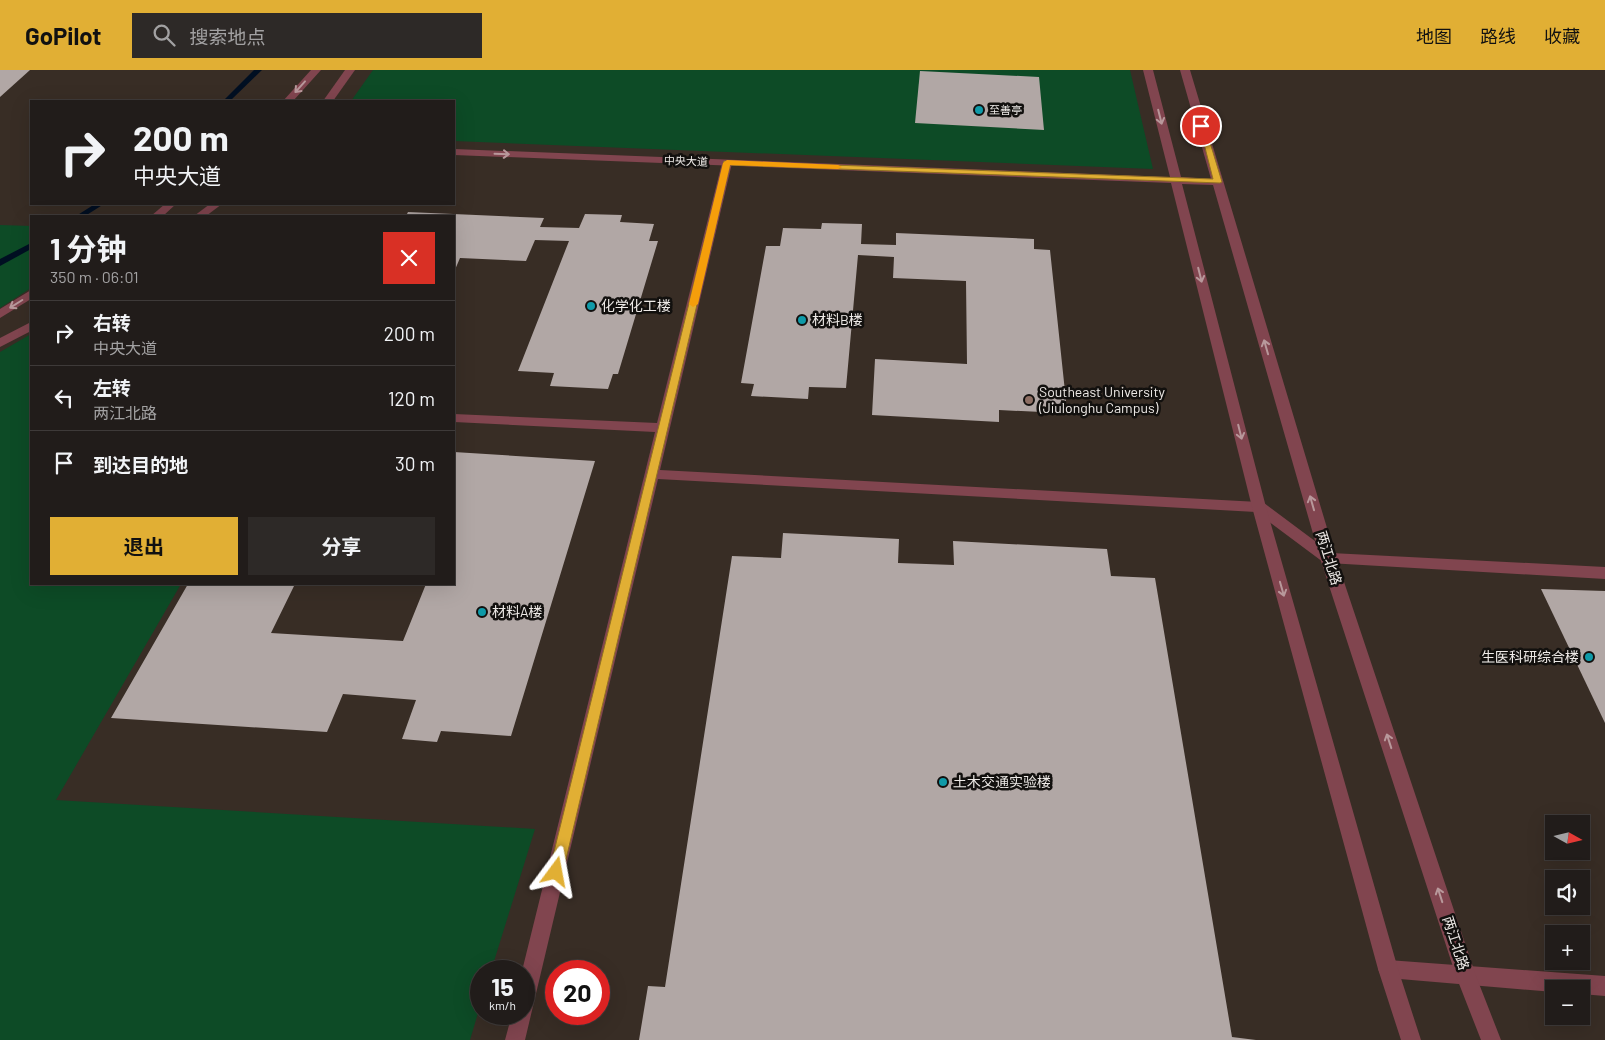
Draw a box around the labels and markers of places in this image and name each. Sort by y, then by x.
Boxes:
place label: 至善亭 [989,103,1022,116]
marker: 至善亭 [973,104,985,116]
pin [1180,105,1222,147]
place label: 化学化工楼 [601,297,671,314]
marker: 化学化工楼 [585,300,597,312]
place label: 材料B楼 [812,311,863,328]
marker: 材料B楼 [796,314,808,326]
place label: Southeast University (Jiulonghu Campus) [1038,383,1166,416]
marker: Southeast University (Jiulonghu Campus) [1023,394,1035,406]
place label: 材料A楼 [492,603,543,620]
marker: 材料A楼 [476,606,488,618]
place label: 生医科研综合楼 [1481,648,1579,665]
marker: 生医科研综合楼 [1583,651,1595,663]
place label: 土木交通实验楼 [953,773,1051,790]
marker: 土木交通实验楼 [937,776,949,788]

